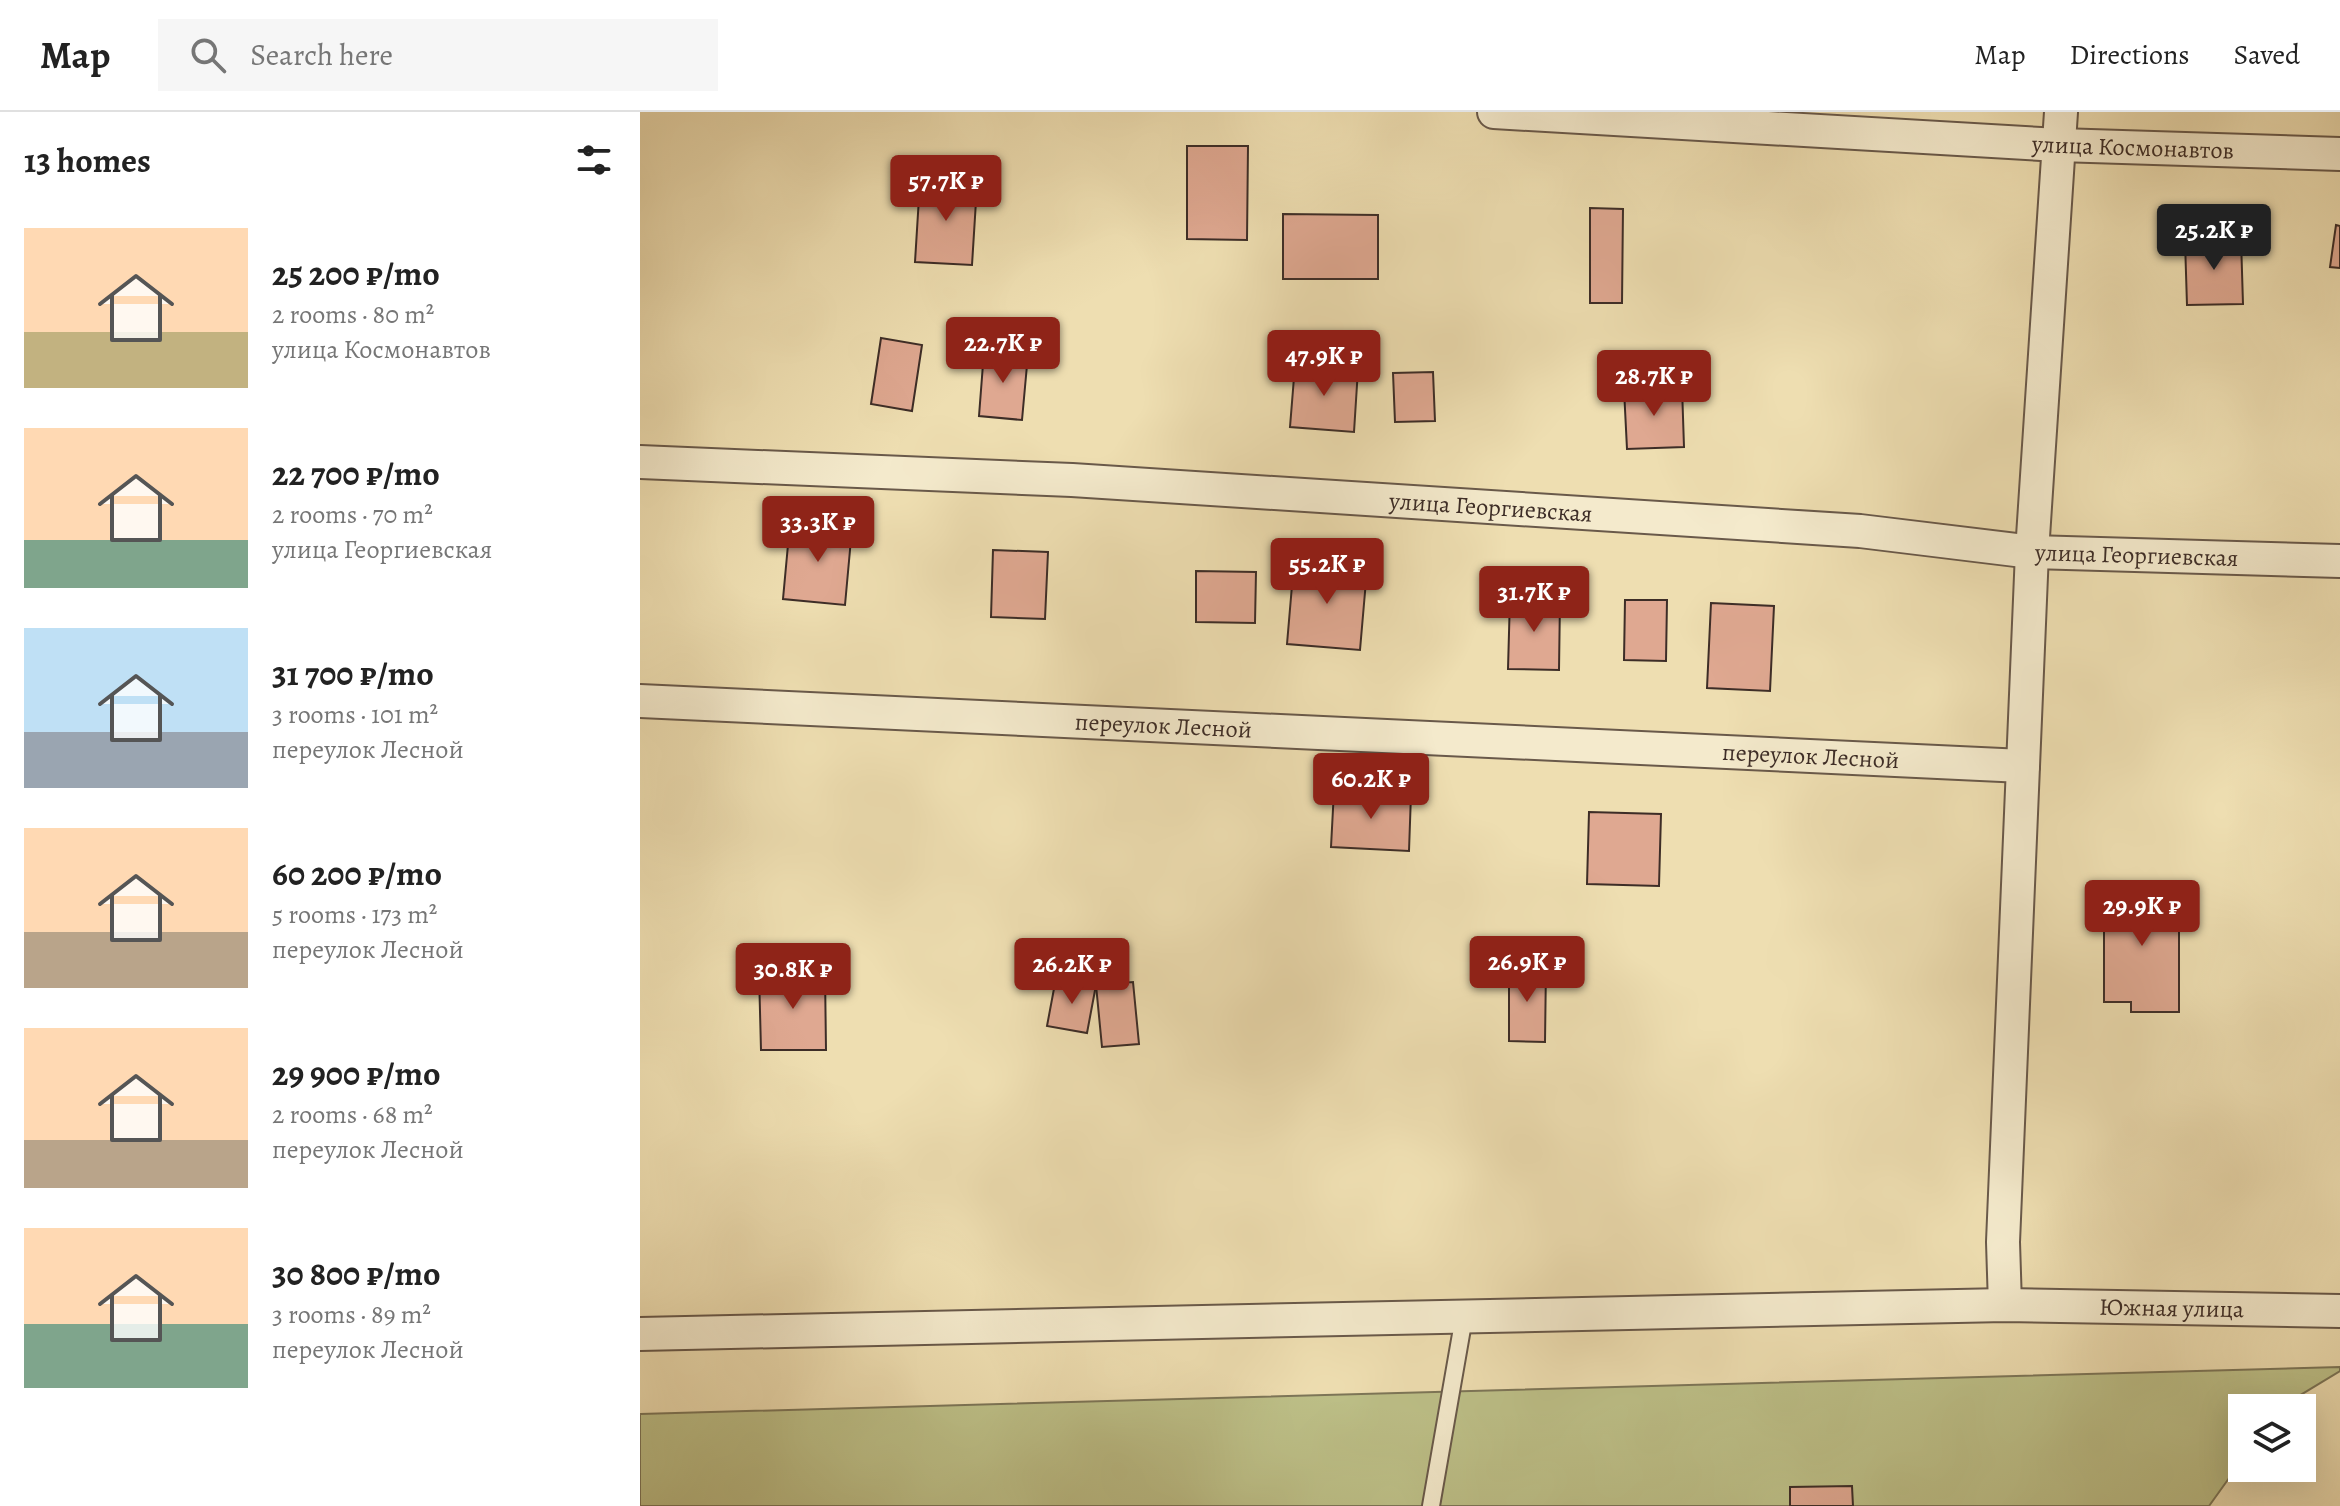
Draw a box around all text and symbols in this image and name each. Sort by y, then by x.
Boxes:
search box [158,19,718,91]
text: Map [40,29,110,81]
icon: search [186,33,230,77]
text: Search here [250,35,393,75]
text: Map [1974,36,2025,74]
text: Directions [2069,36,2190,74]
text: Saved [2234,36,2300,74]
street label: улица Космонавтов [2030,127,2235,167]
text: 13 homes [24,137,151,184]
icon: filters [572,138,616,182]
pin: 57.7K ₽ [872,155,1020,223]
text: 57.7K ₽ [908,163,984,198]
pin: 25.2K ₽ [2140,204,2288,272]
text: 25.2K ₽ [2175,212,2253,247]
text: 25 200 ₽/mo [272,250,440,297]
icon: home [88,260,184,356]
text: 2 rooms · 80 m² [272,297,434,332]
pin: 22.7K ₽ [929,317,1077,385]
text: 22.7K ₽ [964,325,1042,360]
pin: 47.9K ₽ [1250,330,1398,398]
text: улица Космонавтов [272,332,491,367]
text: 47.9K ₽ [1285,338,1363,373]
pin: 28.7K ₽ [1580,350,1728,418]
text: 28.7K ₽ [1615,358,1693,393]
text: 22 700 ₽/mo [272,450,440,497]
icon: home [88,460,184,556]
street label: улица Георгиевская [1387,484,1593,530]
pin: 33.3K ₽ [744,496,892,564]
text: 2 rooms · 70 m² [272,497,433,532]
text: 33.3K ₽ [780,504,856,539]
text: улица Георгиевская [272,532,492,567]
street label: улица Георгиевская [2033,536,2239,574]
pin: 55.2K ₽ [1253,538,1401,606]
text: 55.2K ₽ [1289,546,1365,581]
pin: 31.7K ₽ [1460,566,1608,634]
text: 31.7K ₽ [1497,574,1571,609]
text: 31 700 ₽/mo [272,650,434,697]
icon: home [88,660,184,756]
text: 3 rooms · 101 m² [272,697,438,732]
street label: переулок Лесной [1074,705,1253,746]
text: переулок Лесной [272,732,464,767]
street label: переулок Лесной [1722,736,1900,776]
pin: 60.2K ₽ [1297,753,1445,821]
text: 60.2K ₽ [1331,761,1411,796]
text: 60 200 ₽/mo [272,850,442,897]
icon: home [88,860,184,956]
pin: 29.9K ₽ [2068,880,2216,948]
text: 29.9K ₽ [2103,888,2181,923]
text: 5 rooms · 173 m² [272,897,437,932]
text: переулок Лесной [272,932,464,967]
pin: 26.9K ₽ [1453,936,1601,1004]
pin: 26.2K ₽ [998,938,1146,1006]
pin: 30.8K ₽ [719,943,867,1011]
text: 26.9K ₽ [1488,944,1566,979]
text: 26.2K ₽ [1032,946,1112,981]
text: 30.8K ₽ [754,951,832,986]
text: 29 900 ₽/mo [272,1050,440,1097]
icon: home [88,1060,184,1156]
text: 2 rooms · 68 m² [272,1097,433,1132]
text: переулок Лесной [272,1132,464,1167]
text: 30 800 ₽/mo [272,1250,441,1297]
icon: home [88,1260,184,1356]
street label: Южная улица [2099,1291,2244,1325]
text: 3 rooms · 89 m² [272,1297,431,1332]
text: переулок Лесной [272,1332,464,1367]
map controls [2228,1394,2316,1482]
button: layers [2228,1394,2316,1482]

